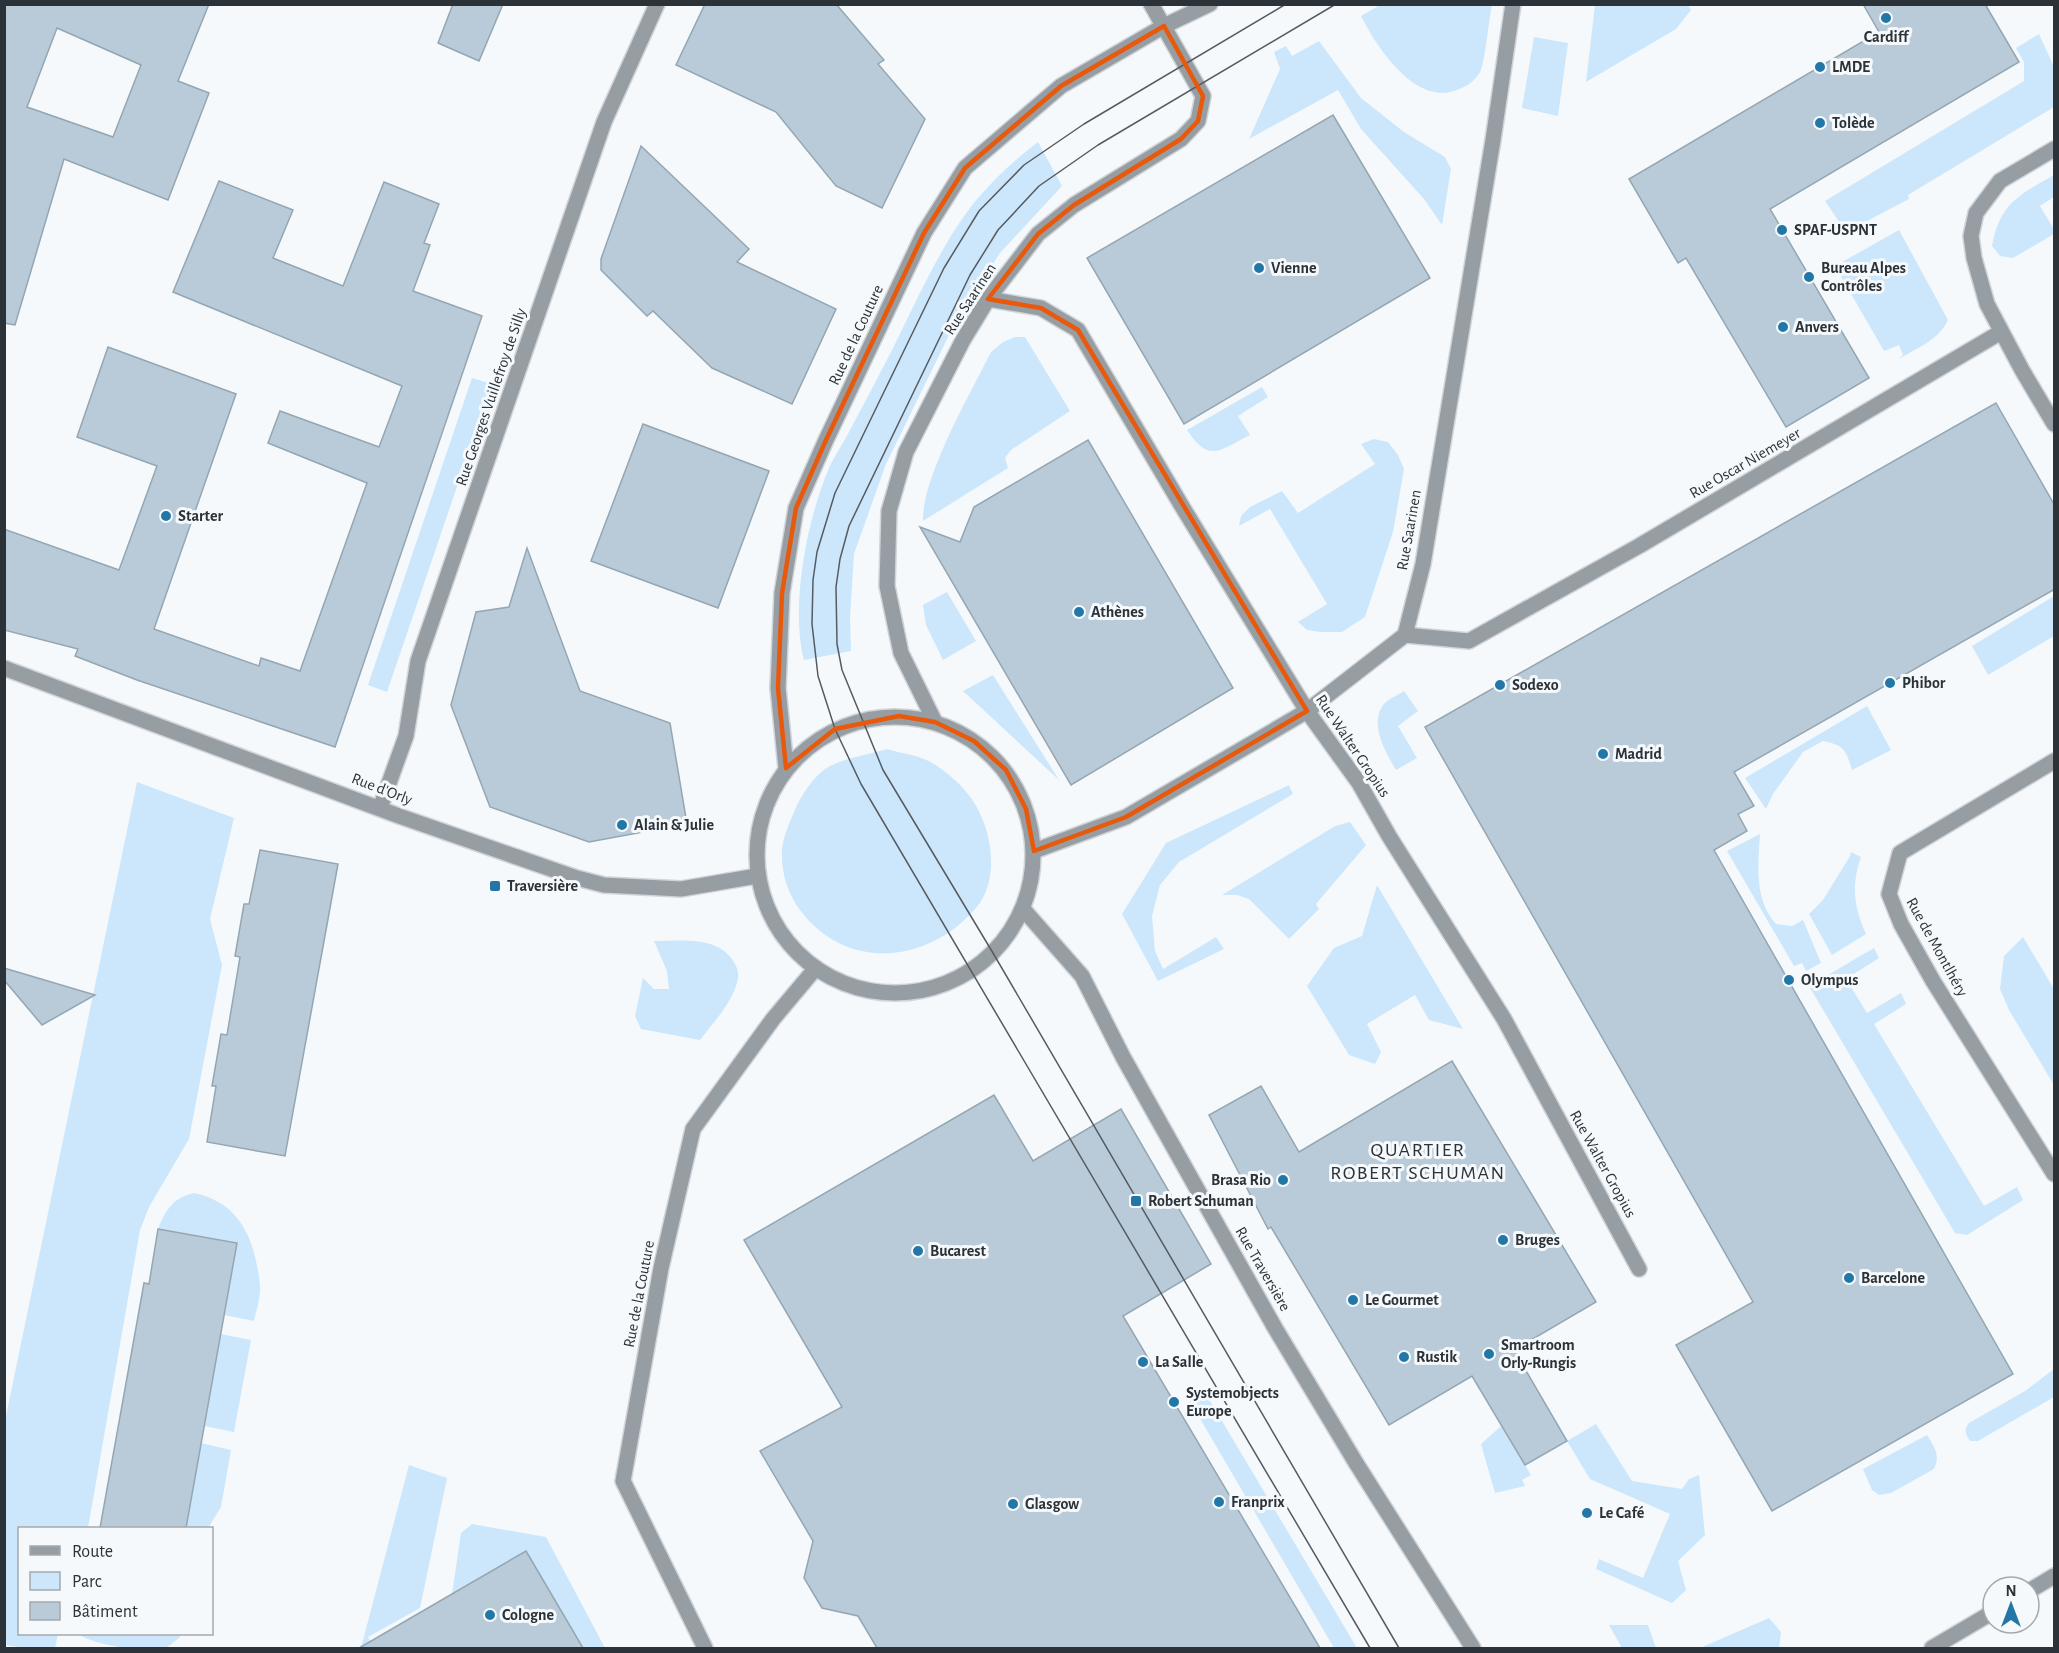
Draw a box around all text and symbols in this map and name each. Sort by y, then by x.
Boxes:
marker: Cardiff [1879,11,1893,25]
place label: Cardiff [1864,29,1910,45]
place label: LMDE [1832,59,1870,75]
marker: LMDE [1813,60,1827,74]
place label: Tolède [1832,115,1875,131]
marker: Tolède [1813,116,1827,130]
place label: SPAF-USPNT [1794,222,1877,238]
marker: SPAF-USPNT [1775,223,1789,237]
street label: Rue Saarinen [941,260,999,338]
place label: Vienne [1271,260,1317,276]
place label: Bureau Alpes Contrôles [1821,260,1906,294]
marker: Vienne [1252,261,1266,275]
marker: Bureau Alpes Contrôles [1802,270,1816,284]
street label: Rue de la Couture [826,282,886,388]
street label: Rue Georges Vuillefroy de Silly [453,306,530,488]
place label: Anvers [1795,319,1839,335]
marker: Anvers [1776,320,1790,334]
street label: Rue Oscar Niemeyer [1687,424,1804,502]
street label: Rue Saarinen [1394,488,1424,572]
place label: Starter [178,508,223,524]
marker: Starter [159,509,173,523]
place label: Athènes [1091,604,1144,620]
marker: Athènes [1072,605,1086,619]
place label: Phibor [1902,675,1946,691]
marker: Phibor [1883,676,1897,690]
place label: Sodexo [1512,677,1559,693]
marker: Sodexo [1493,678,1507,692]
street label: Rue Walter Gropius [1313,692,1393,800]
place label: Madrid [1615,746,1662,762]
marker: Madrid [1596,747,1610,761]
street label: Rue d'Orly [349,770,415,809]
place label: Alain & Julie [634,817,714,833]
marker: Alain & Julie [615,818,629,832]
place label: Traversière [507,878,579,894]
marker: Traversière [488,879,502,893]
street label: Rue de Montlhéry [1902,895,1971,1000]
place label: Olympus [1801,972,1858,989]
marker: Olympus [1782,973,1796,987]
street label: Rue Walter Gropius [1567,1108,1639,1220]
district label: QUARTIER ROBERT SCHUMAN [1330,1140,1506,1183]
place label: Brasa Rio [1211,1172,1271,1188]
marker: Brasa Rio [1276,1173,1290,1187]
place label: Robert Schuman [1148,1193,1254,1209]
marker: Robert Schuman [1129,1194,1143,1208]
street label: Rue Traversière [1232,1224,1294,1314]
place label: Bruges [1515,1232,1560,1248]
marker: Bruges [1496,1233,1510,1247]
street label: Rue de la Couture [621,1239,657,1349]
place label: Bucarest [930,1243,986,1259]
marker: Bucarest [911,1244,925,1258]
place label: Barcelone [1861,1270,1926,1286]
marker: Barcelone [1842,1271,1856,1285]
place label: Le Gourmet [1365,1292,1439,1308]
marker: Le Gourmet [1346,1293,1360,1307]
place label: Smartroom Orly-Rungis [1501,1337,1576,1372]
marker: Smartroom Orly-Rungis [1482,1347,1496,1361]
place label: Rustik [1416,1349,1457,1365]
marker: Rustik [1397,1350,1411,1364]
place label: La Salle [1155,1354,1204,1370]
marker: La Salle [1136,1355,1150,1369]
place label: Systemobjects Europe [1186,1385,1279,1419]
marker: Systemobjects Europe [1167,1395,1181,1409]
place label: Franprix [1231,1494,1285,1510]
marker: Franprix [1212,1495,1226,1509]
place label: Glasgow [1025,1496,1080,1512]
marker: Glasgow [1006,1497,1020,1511]
place label: Le Café [1599,1505,1645,1521]
marker: Le Café [1580,1506,1594,1520]
legend [18,1527,213,1635]
text: Route [72,1543,113,1561]
text: Parc [72,1573,102,1591]
north arrow [1981,1575,2041,1635]
text: N [2005,1583,2017,1599]
text: Bâtiment [72,1603,138,1621]
place label: Cologne [502,1607,554,1623]
marker: Cologne [483,1608,497,1622]

